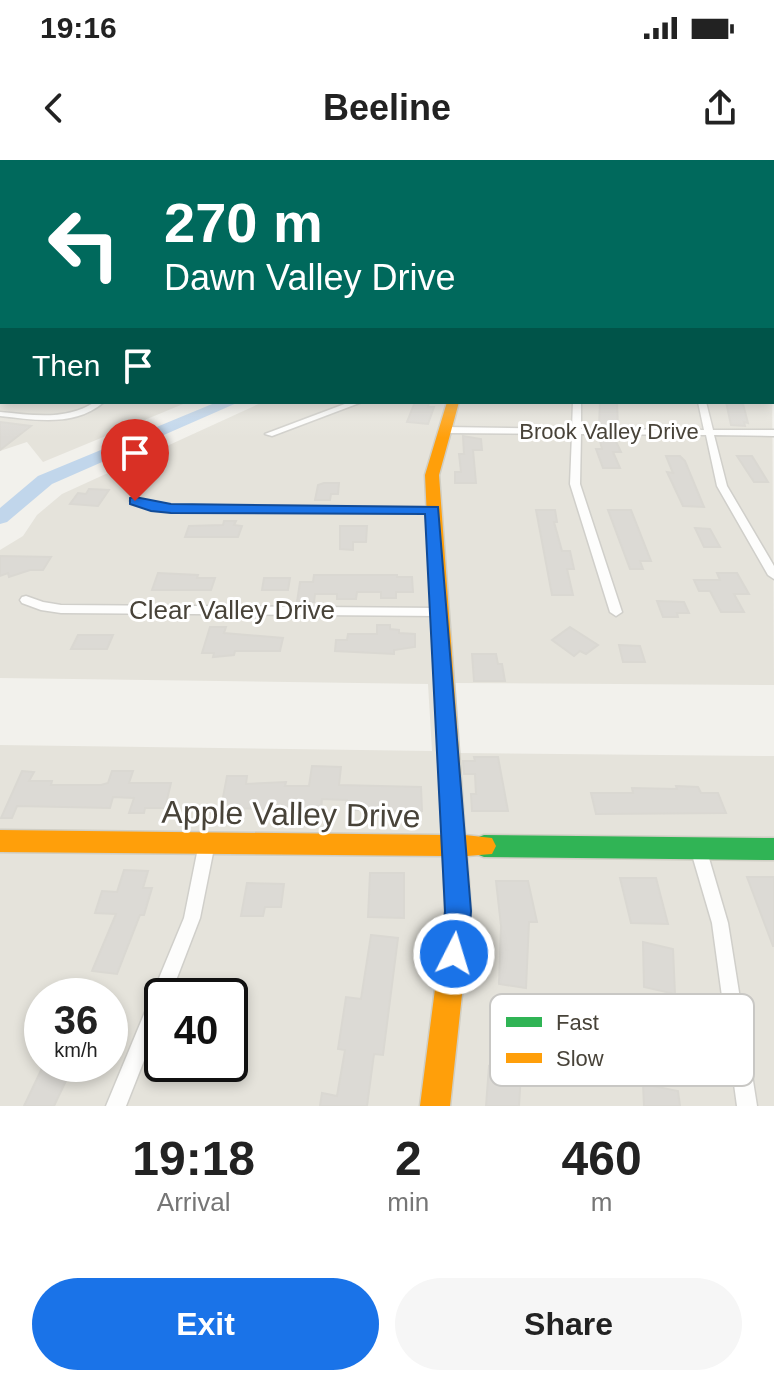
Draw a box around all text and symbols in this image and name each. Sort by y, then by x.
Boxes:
text: 19:16 [40,11,117,44]
icon: back [32,86,76,130]
icon: share [698,86,742,130]
text: Beeline [323,87,451,128]
text: 270 m [164,191,323,254]
icon: left [32,192,136,296]
text: Dawn Valley Drive [164,257,455,298]
icon: arrive [116,344,160,388]
text: Then [32,349,100,382]
pin [101,419,169,501]
street label: Brook Valley Drive [519,419,699,444]
icon: arrive [113,431,157,475]
street label: Clear Valley Drive [129,595,335,625]
street label: Apple Valley Drive [161,794,421,834]
position arrow [412,912,496,996]
speed limit sign: 40 [144,978,248,1082]
legend [490,994,754,1086]
text: 36 [54,998,98,1042]
text: Fast [556,1010,599,1035]
text: km/h [54,1039,98,1061]
text: Slow [556,1046,604,1071]
text: 19:18 [132,1132,255,1185]
text: 2 [395,1132,422,1185]
text: 460 [562,1132,642,1185]
text: Arrival [157,1187,231,1217]
text: min [387,1187,429,1217]
text: m [591,1187,612,1217]
button: Exit [32,1278,379,1370]
button: Share [395,1278,742,1370]

